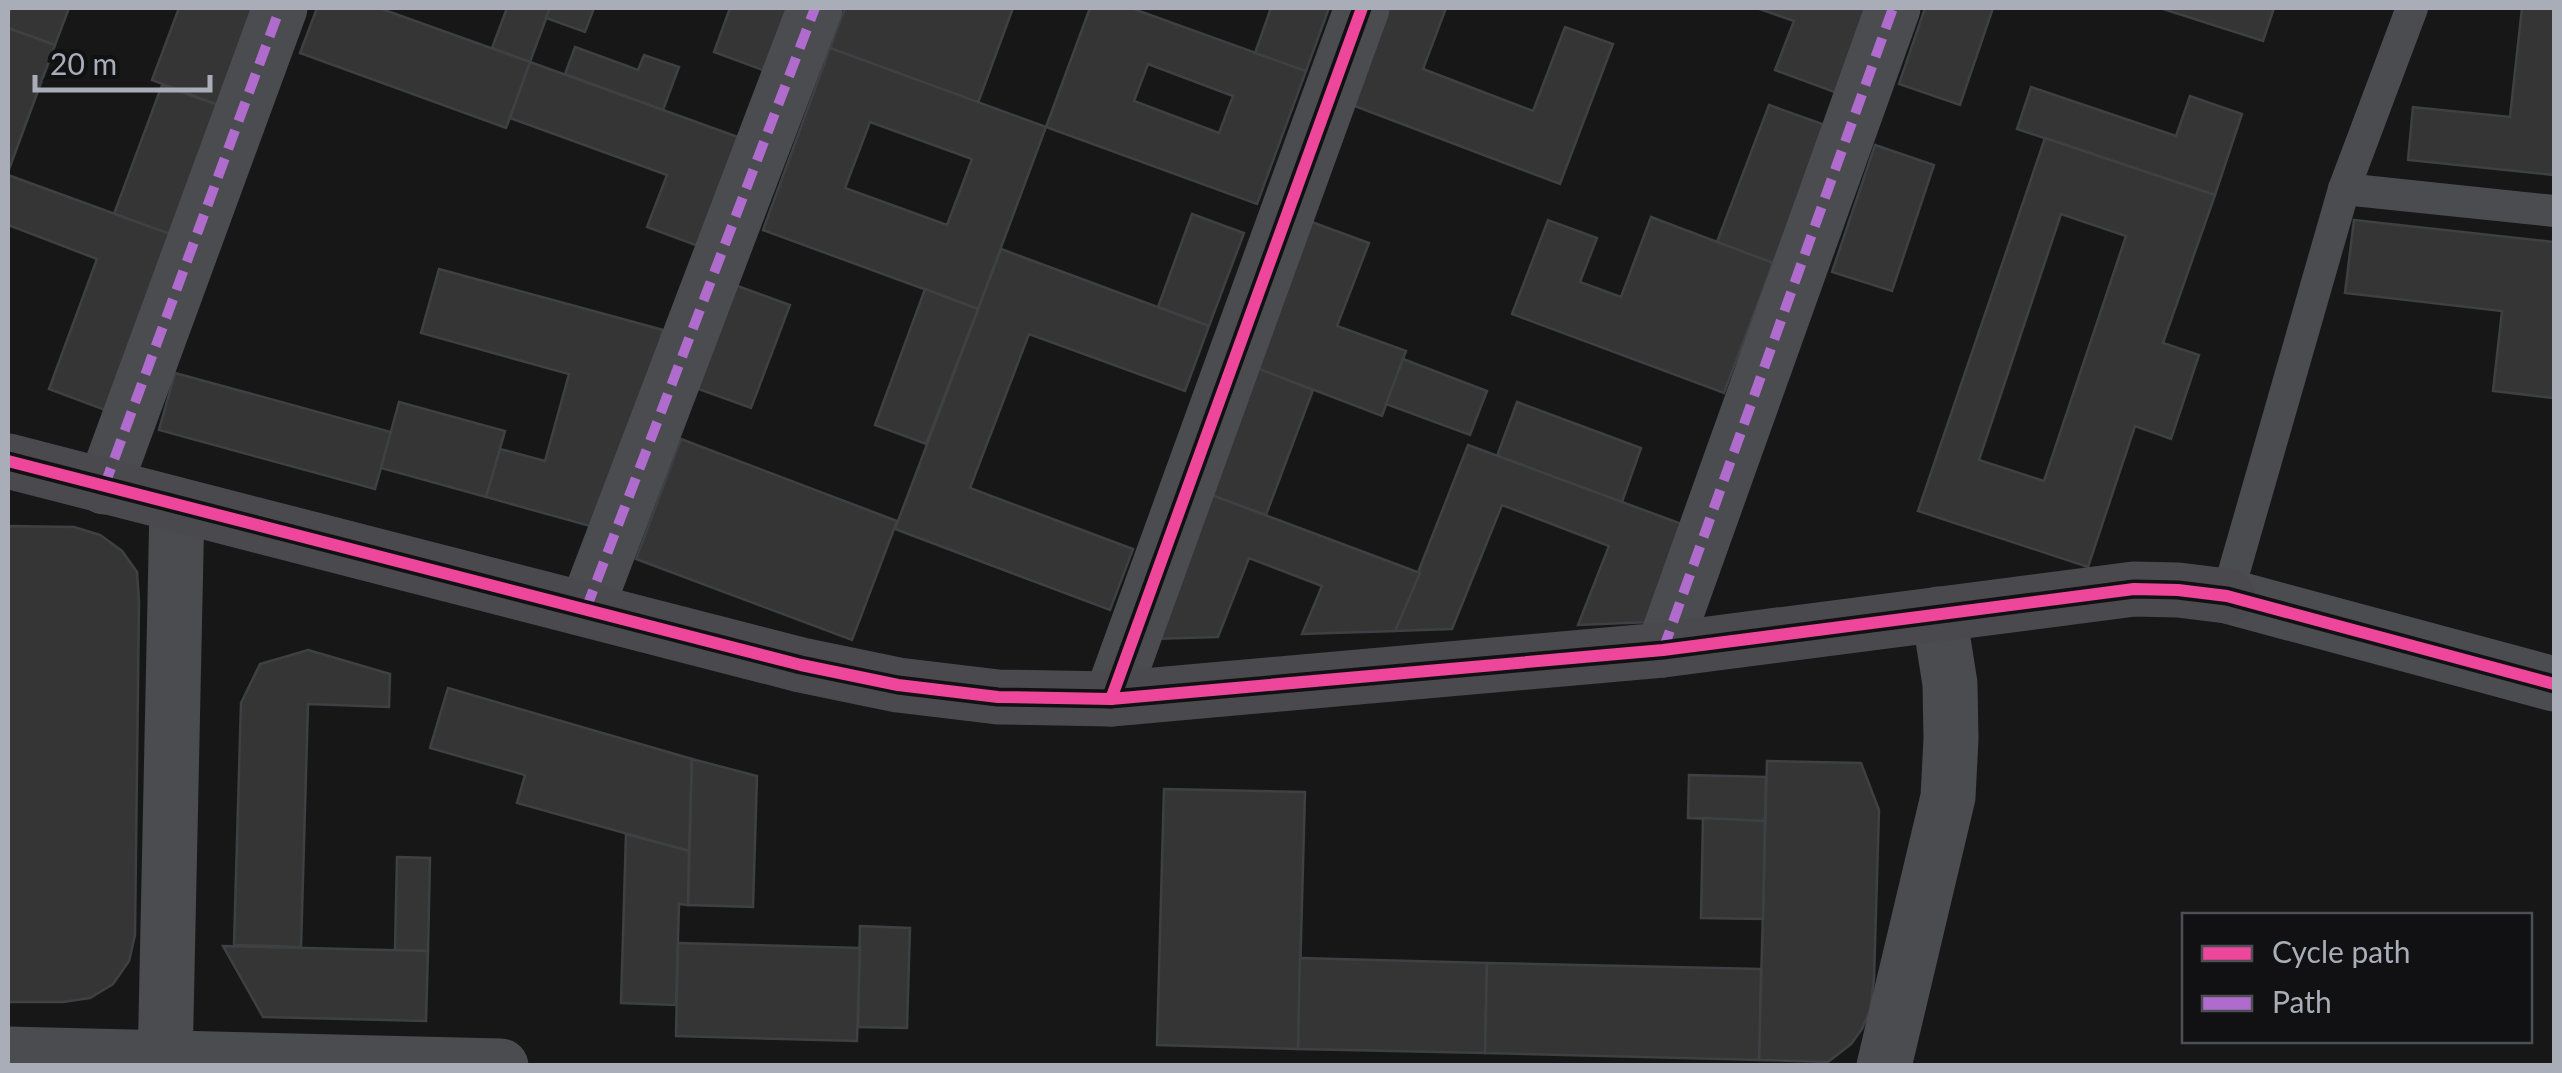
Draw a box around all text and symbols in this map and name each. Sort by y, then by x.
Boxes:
scale bar [35,30,210,92]
text: 20 m [50,45,117,81]
legend [2182,913,2532,1043]
text: Cycle path [2272,933,2411,969]
text: Path [2272,983,2332,1019]

